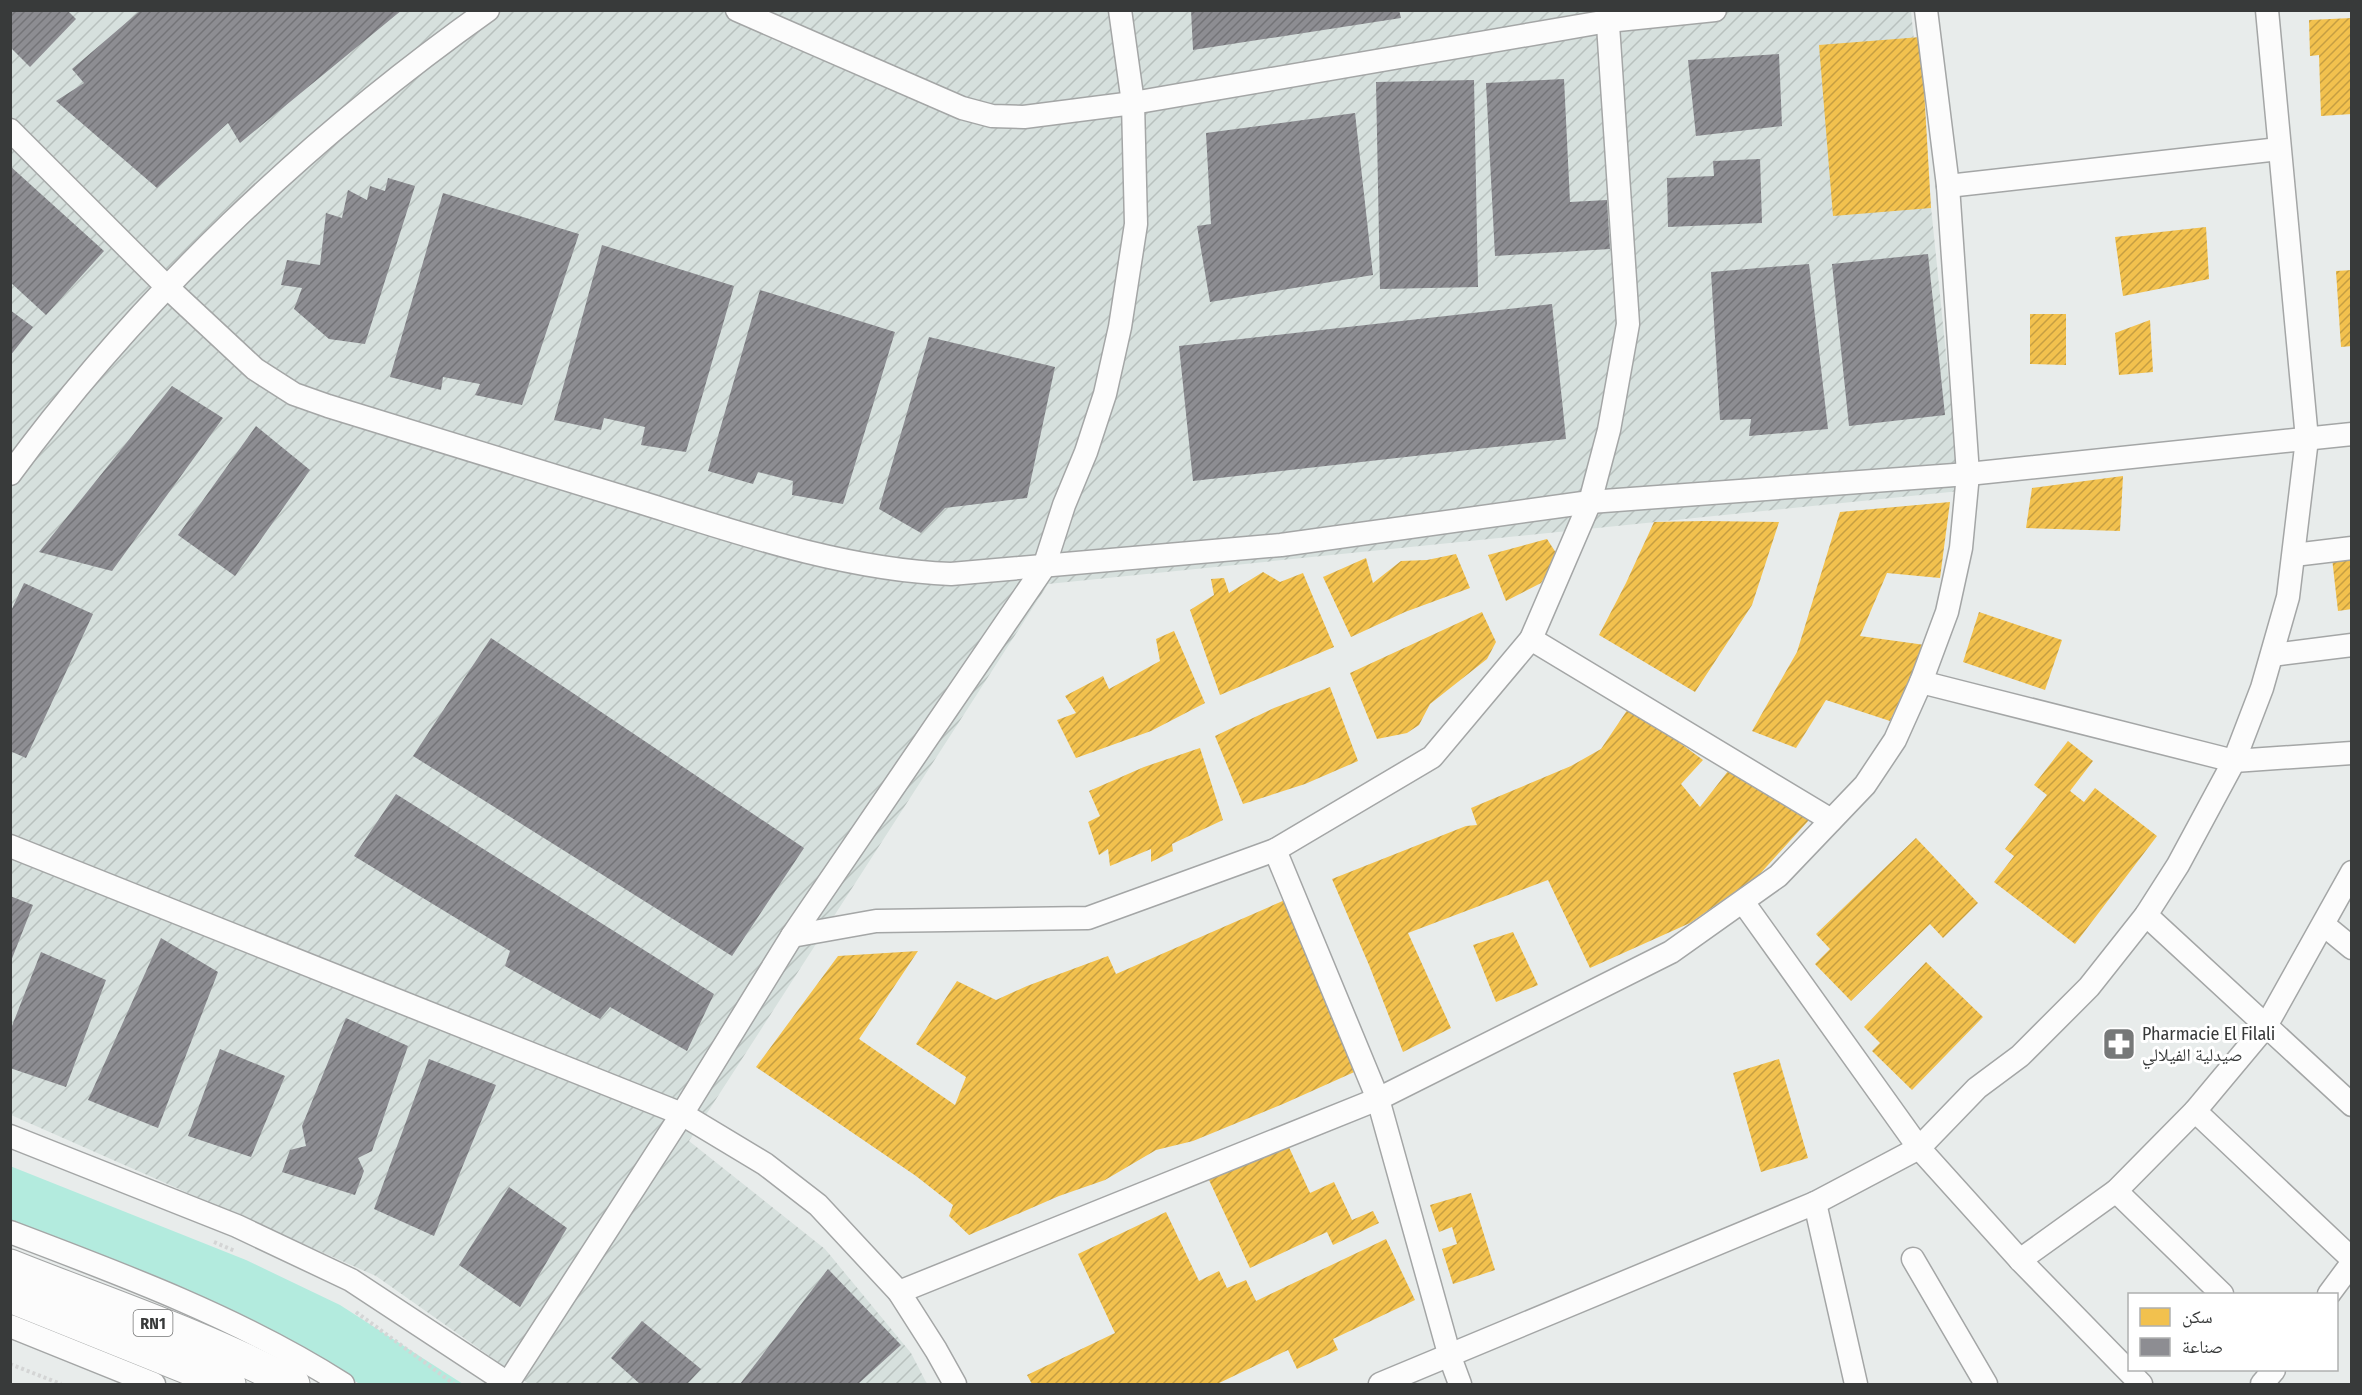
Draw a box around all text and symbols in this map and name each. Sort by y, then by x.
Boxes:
place label: Pharmacie El Filali صيدلية الفيلالي [2142,1023,2275,1070]
pharmacy icon: Pharmacie El Filali صيدلية الفيلالي [2101,1026,2137,1062]
legend [2128,1293,2338,1371]
text: سكن [2182,1306,2213,1328]
road number: RN1 [134,1310,172,1336]
text: صناعة [2182,1336,2223,1358]

